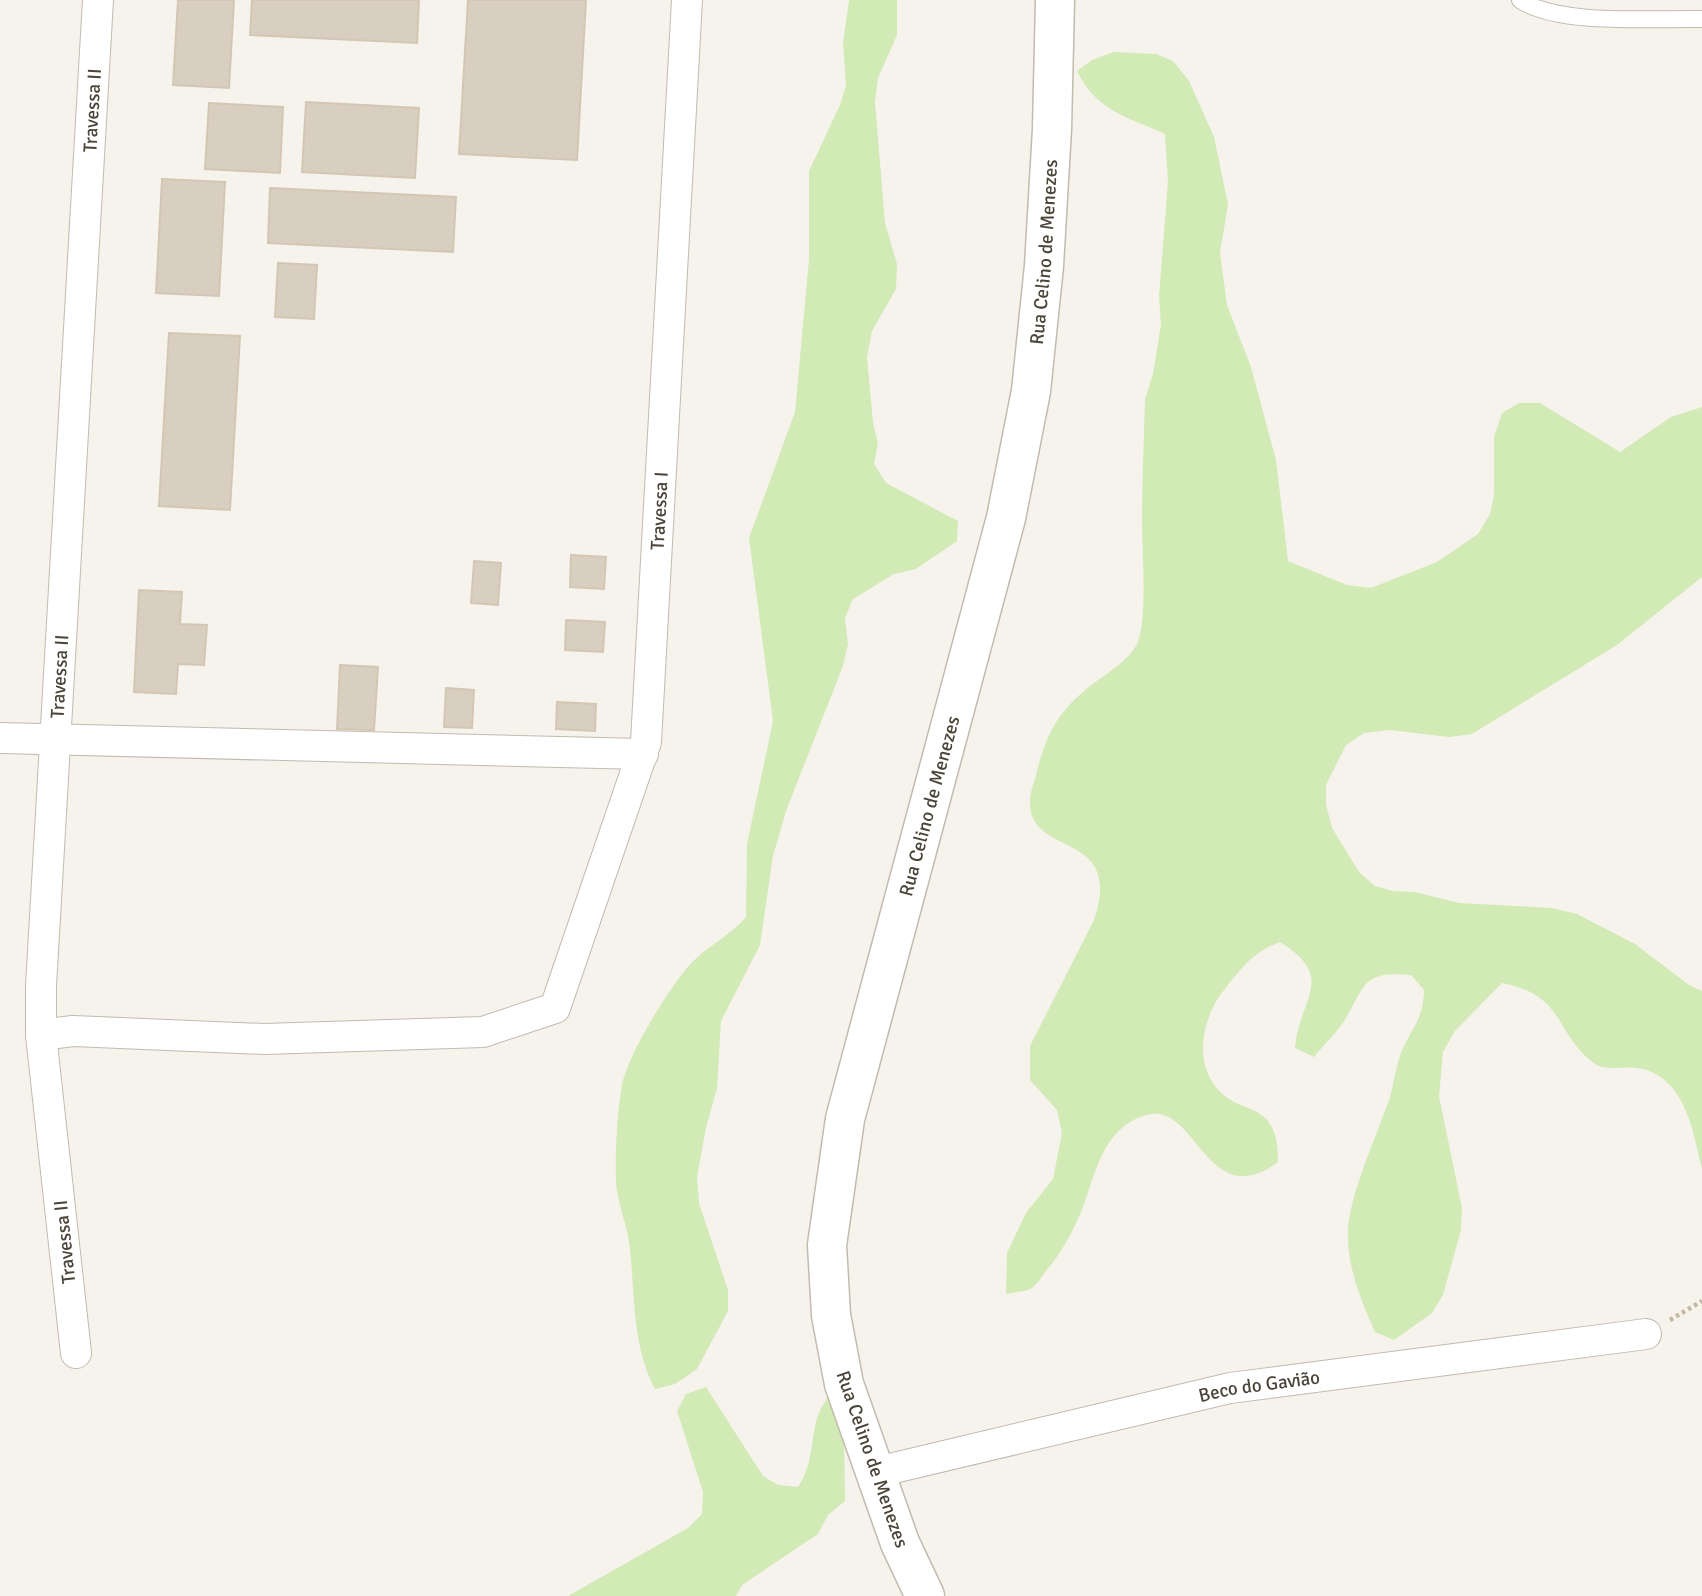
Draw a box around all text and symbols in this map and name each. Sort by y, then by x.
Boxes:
street label: Travessa II [78,68,107,153]
street label: Rua Celino de Menezes [1025,159,1063,346]
street label: Travessa I [646,471,674,551]
street label: Travessa II [45,634,74,719]
street label: Rua Celino de Menezes [894,713,965,899]
street label: Travessa II [49,1199,81,1285]
street label: Beco do Gavião [1196,1365,1322,1408]
street label: Rua Celino de Menezes [830,1368,914,1551]

